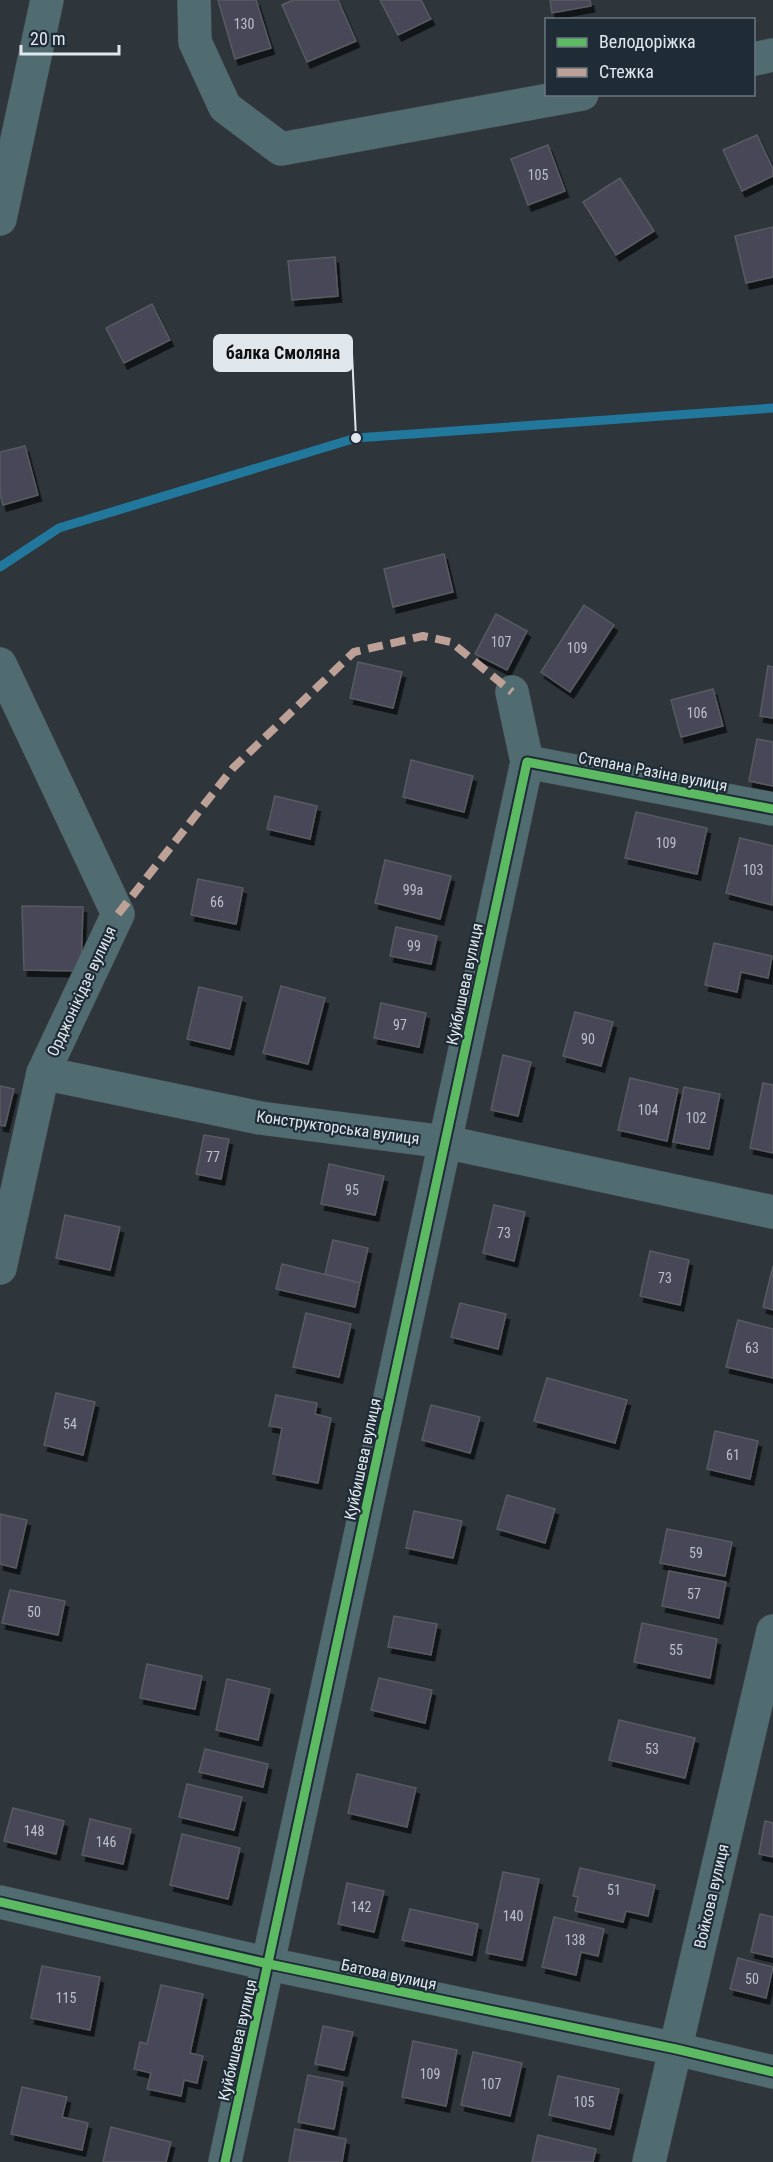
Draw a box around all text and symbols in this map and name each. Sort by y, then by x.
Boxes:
house number: 130 [234,16,254,32]
scale bar [21,18,118,56]
legend [545,18,755,96]
text: 20 m [30,28,65,49]
text: Велодоріжка [599,31,696,52]
text: Стежка [599,61,654,82]
house number: 105 [528,167,548,183]
callout: балка Смоляна [214,335,352,371]
text: балка Смоляна [226,342,340,363]
house number: 107 [491,634,511,650]
house number: 109 [567,640,587,656]
house number: 106 [687,705,707,721]
street label: Степана Разіна вулиця [577,748,729,795]
house number: 109 [656,835,676,851]
house number: 103 [743,862,763,878]
house number: 99а [403,882,423,898]
house number: 66 [210,894,224,910]
street label: Куйбишева вулиця [442,921,487,1047]
street label: Орджонікідзе вулиця [43,923,120,1059]
house number: 99 [407,938,421,954]
house number: 97 [393,1017,407,1033]
house number: 90 [581,1031,595,1047]
house number: 104 [638,1102,658,1118]
street label: Конструкторська вулиця [255,1107,421,1148]
house number: 102 [686,1110,706,1126]
house number: 77 [206,1149,220,1165]
house number: 95 [345,1182,359,1198]
house number: 73 [497,1225,511,1241]
house number: 73 [658,1270,672,1286]
house number: 63 [745,1340,759,1356]
street label: Куйбишева вулиця [340,1396,385,1522]
house number: 54 [63,1416,77,1432]
house number: 61 [726,1447,740,1463]
house number: 59 [689,1545,703,1561]
house number: 57 [687,1586,701,1602]
house number: 50 [27,1604,41,1620]
house number: 55 [669,1642,683,1658]
house number: 53 [645,1741,659,1757]
house number: 148 [24,1823,44,1839]
house number: 146 [96,1834,116,1850]
street label: Войкова вулиця [690,1842,733,1950]
house number: 51 [607,1882,621,1898]
house number: 142 [351,1899,371,1915]
house number: 140 [503,1908,523,1924]
house number: 138 [565,1932,585,1948]
street label: Батова вулиця [339,1955,438,1994]
house number: 50 [745,1971,759,1987]
street label: Куйбишева вулиця [214,1977,261,2103]
house number: 115 [56,1990,76,2006]
house number: 109 [420,2066,440,2082]
house number: 107 [481,2076,501,2092]
house number: 105 [574,2094,594,2110]

